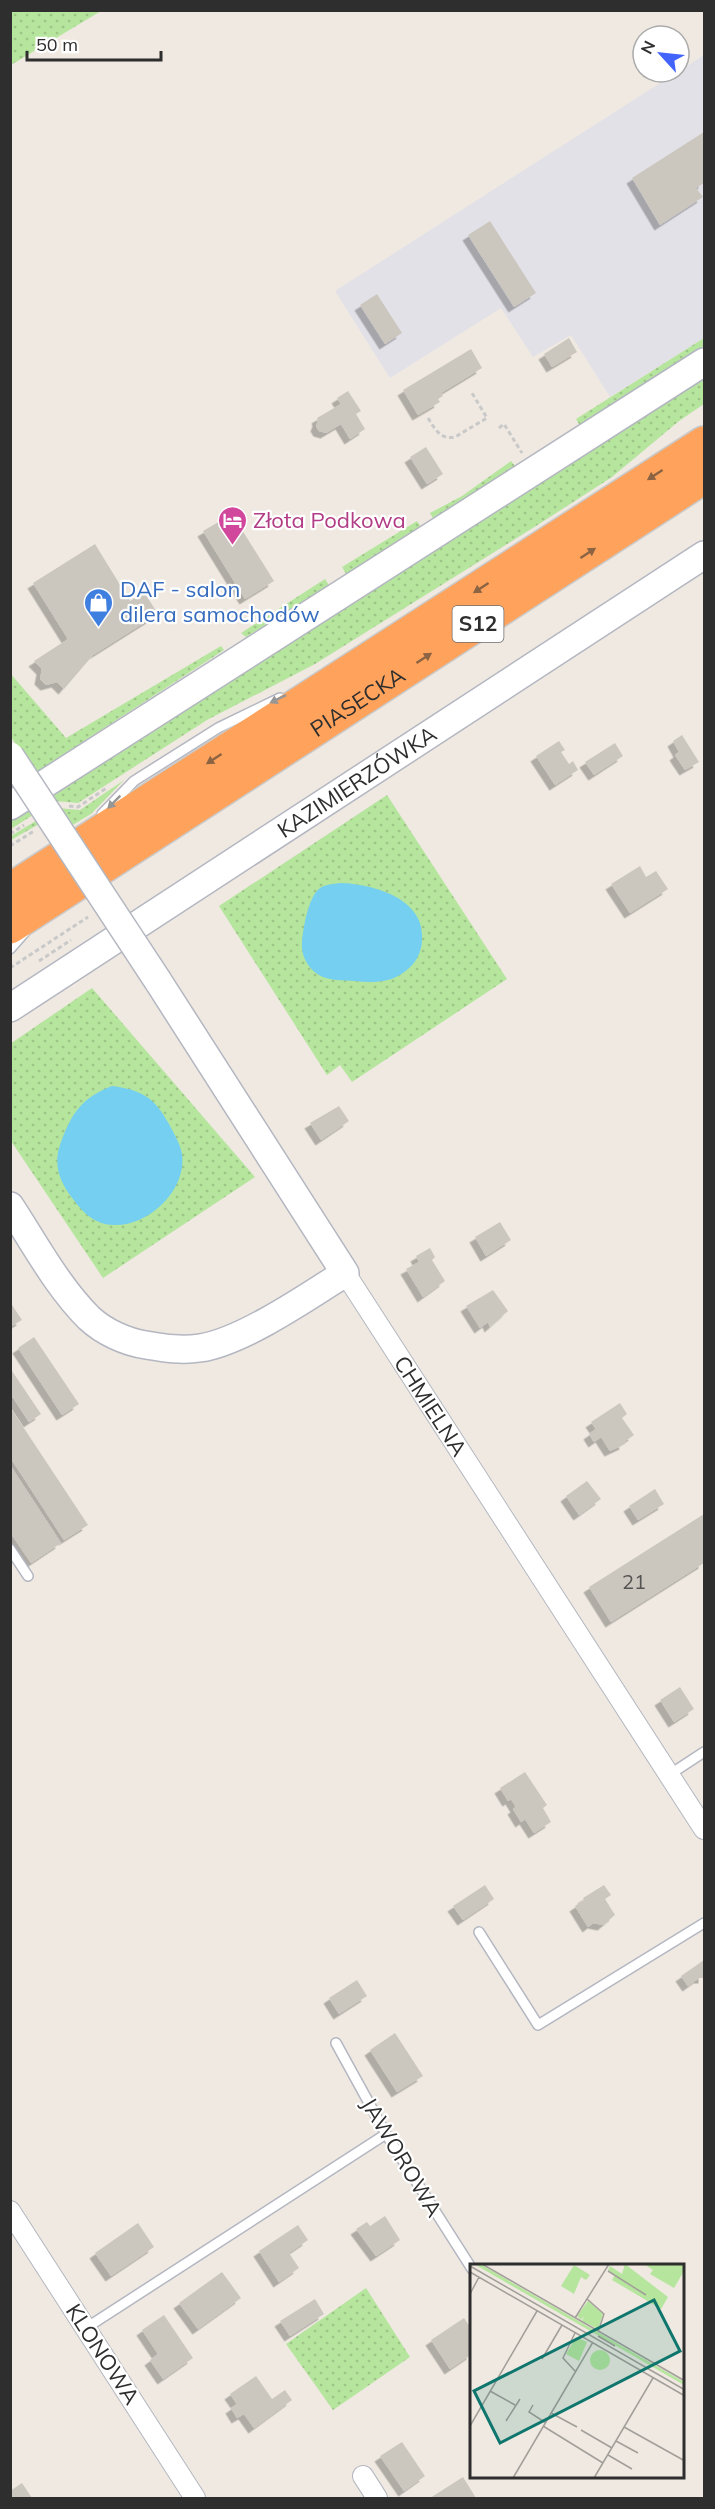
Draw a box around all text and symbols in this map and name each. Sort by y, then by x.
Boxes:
scale bar [27,24,160,62]
north arrow [631,24,691,84]
text: 50 m [36,33,78,56]
text: N [636,37,659,57]
one-way arrow [648,469,664,481]
hotel icon: Złota Podkowa [216,504,248,546]
place label: Złota Podkowa [253,506,406,534]
one-way arrow [580,547,596,558]
place label: DAF - salon dilera samochodów [120,575,320,628]
one-way arrow [473,582,490,593]
shop icon: DAF - salon dilera samochodów [83,586,115,628]
road number: S12 [452,606,504,642]
one-way arrow [416,653,432,664]
street label: PIASECKA [305,661,410,743]
one-way arrow [269,694,287,704]
street label: KAZIMIERZÓWKA [272,720,441,844]
one-way arrow [206,753,222,764]
one-way arrow [107,794,121,808]
street label: CHMIELNA [388,1350,473,1461]
house number: 21 [622,1569,646,1594]
street label: JAWOROWA [355,2092,449,2222]
inset map [470,2264,685,2479]
street label: KLONOWA [60,2298,146,2410]

